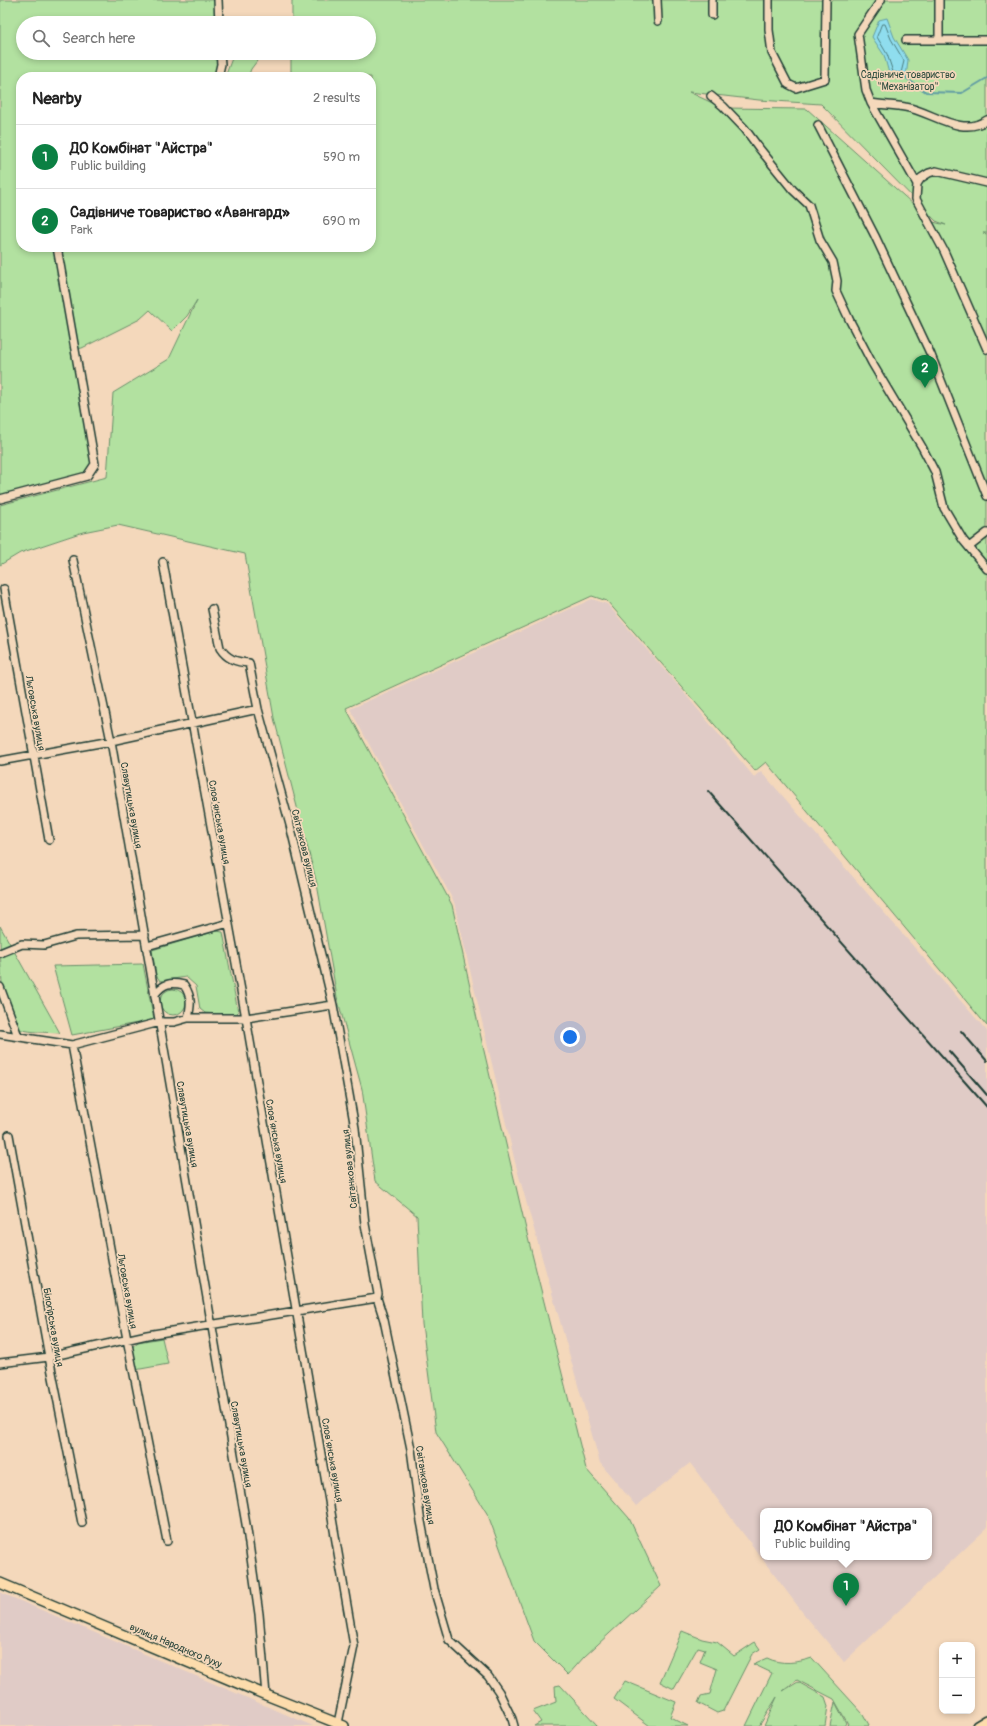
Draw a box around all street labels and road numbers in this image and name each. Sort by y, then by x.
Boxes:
street label: Льговська вулиця [22,674,48,752]
street label: Славутицька вулиця [118,761,145,850]
street label: Словʼянська вулиця [206,779,232,866]
street label: Світанкова вулиця [289,808,320,889]
street label: Славутицька вулиця [174,1080,201,1169]
street label: Словʼянська вулиця [263,1098,289,1185]
street label: Світанкова вулиця [340,1128,360,1209]
street label: Льговська вулиця [114,1252,140,1330]
street label: Білогірська вулиця [40,1287,66,1368]
street label: Славутицька вулиця [228,1400,255,1489]
street label: Словʼянська вулиця [319,1417,345,1504]
street label: Світанкова вулиця [413,1445,437,1526]
street label: вулиця Народного Руху [128,1621,224,1671]

